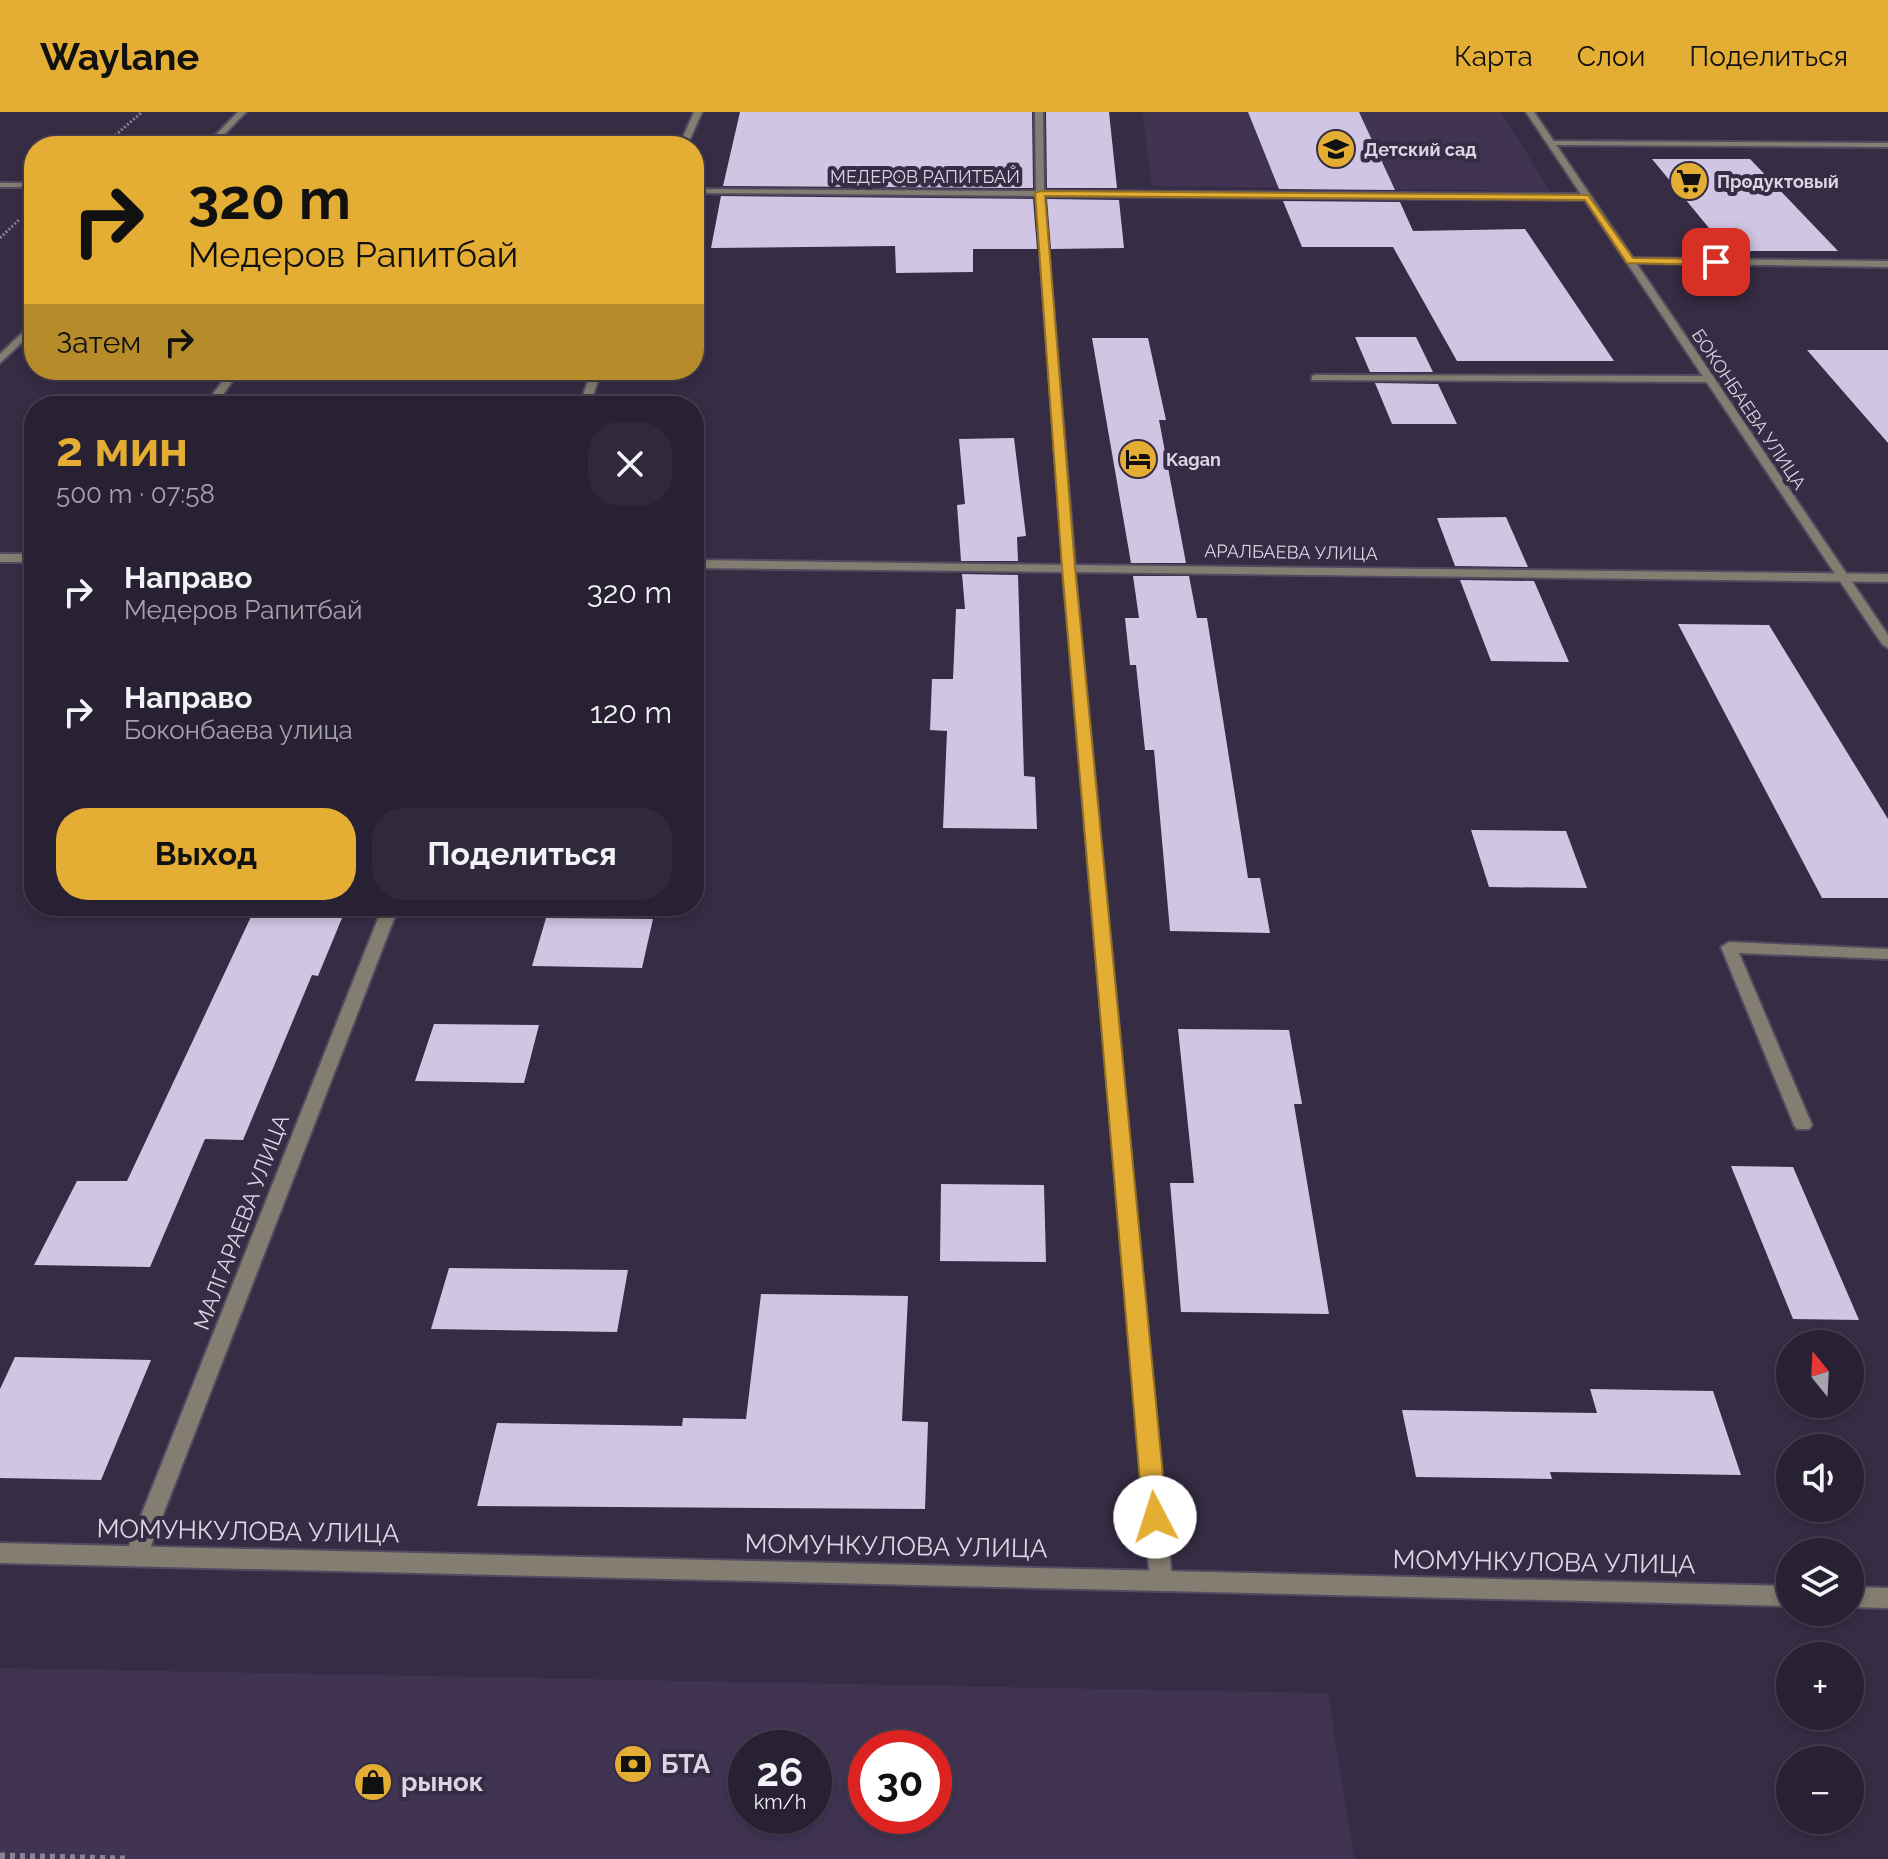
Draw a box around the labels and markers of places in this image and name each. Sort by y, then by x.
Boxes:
school or university icon: Детский сад [1315,128,1357,170]
place label: Детский сад [1364,139,1477,160]
supermarket icon: Продуктовый [1668,160,1710,202]
place label: Продуктовый [1717,171,1839,192]
pin [1682,228,1750,296]
hotel icon: Kagan [1117,438,1159,480]
place label: Kagan [1166,449,1221,470]
bank icon: БТА [612,1743,654,1785]
place label: БТА [661,1749,711,1779]
shop icon: рынок [352,1761,394,1803]
place label: рынок [401,1767,484,1797]

